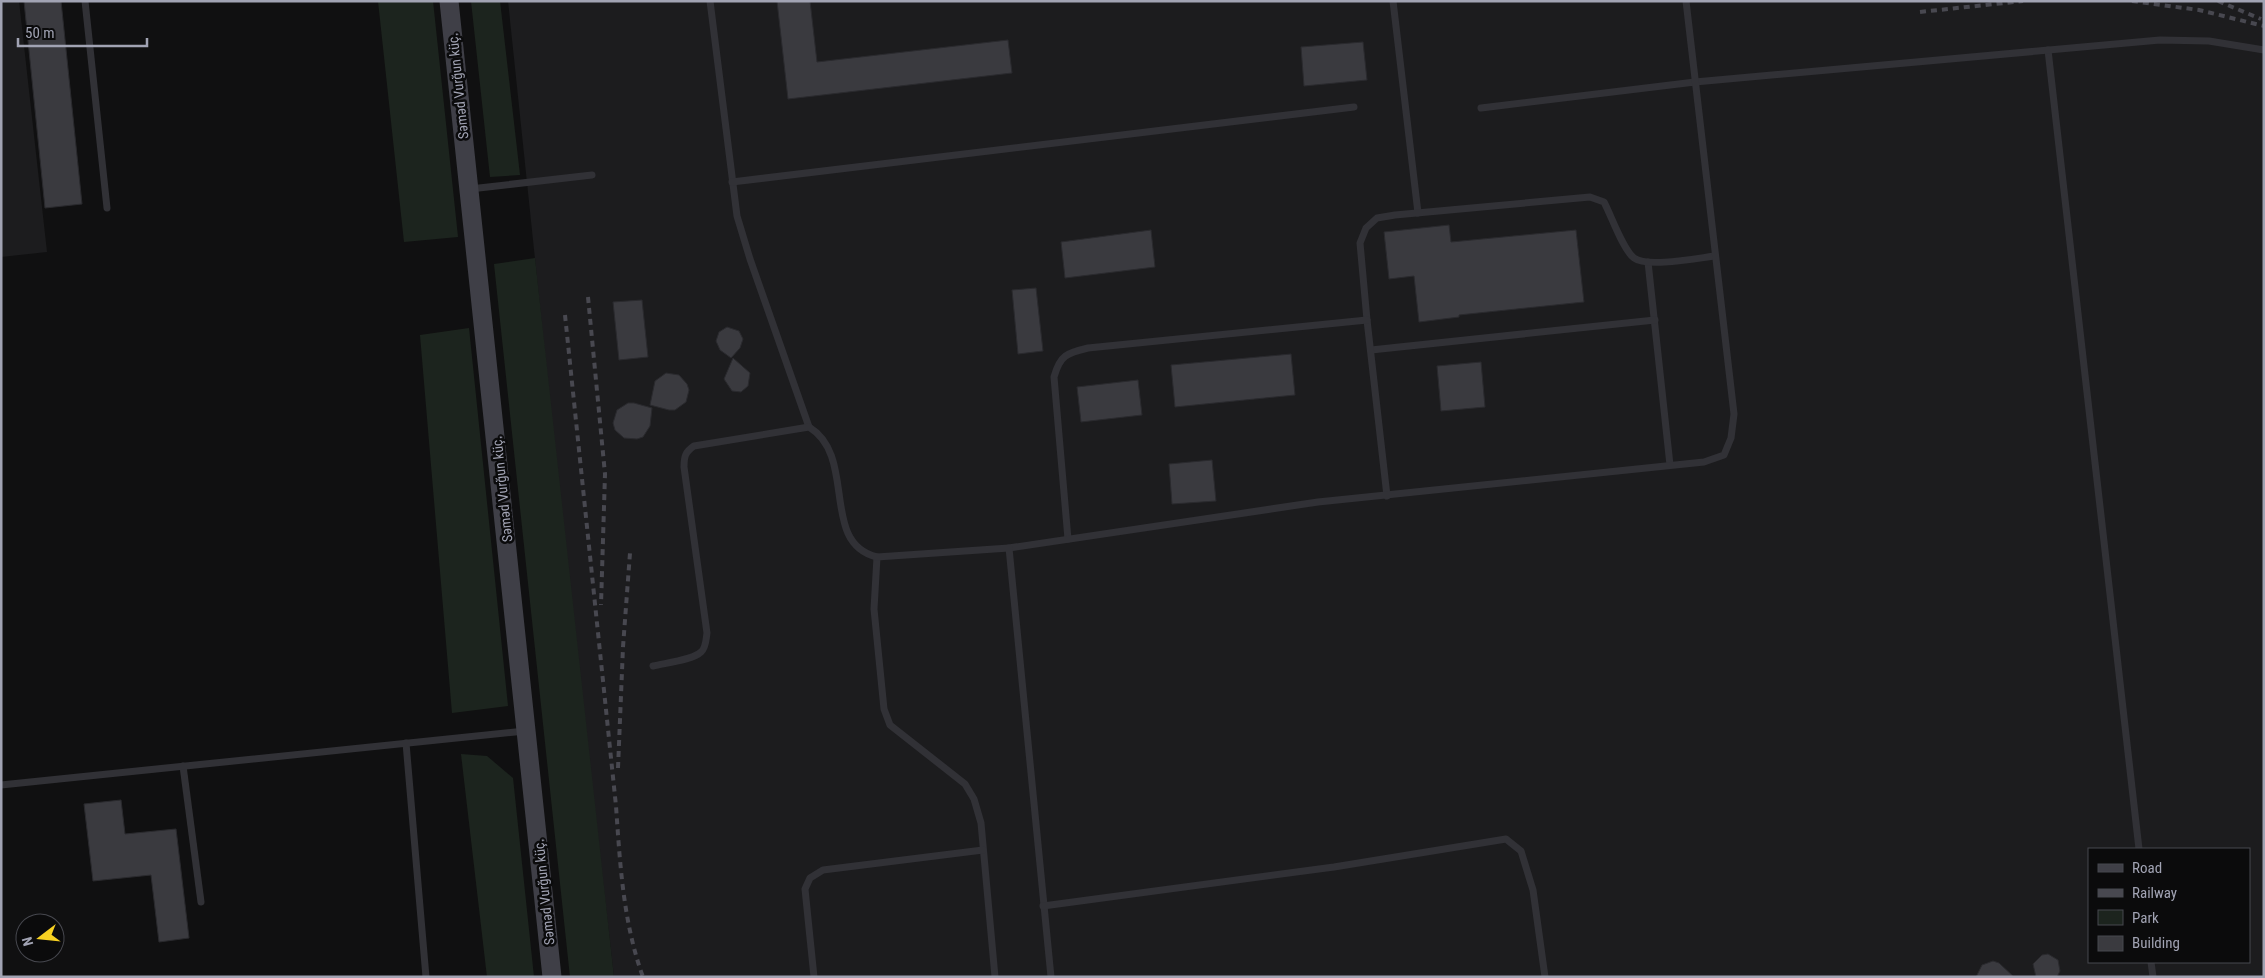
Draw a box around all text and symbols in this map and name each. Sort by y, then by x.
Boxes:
scale bar [18,15,146,47]
text: 50 m [25,24,55,42]
street label: Səməd Vurğun küç. [444,32,472,140]
street label: Səməd Vurğun küç. [488,435,516,543]
street label: Səməd Vurğun küç. [530,838,558,946]
legend [2088,848,2250,963]
text: Road [2132,859,2162,877]
text: Railway [2132,884,2177,902]
text: Park [2132,909,2159,927]
north arrow [15,913,65,963]
text: Building [2132,934,2180,952]
text: N [19,935,36,948]

